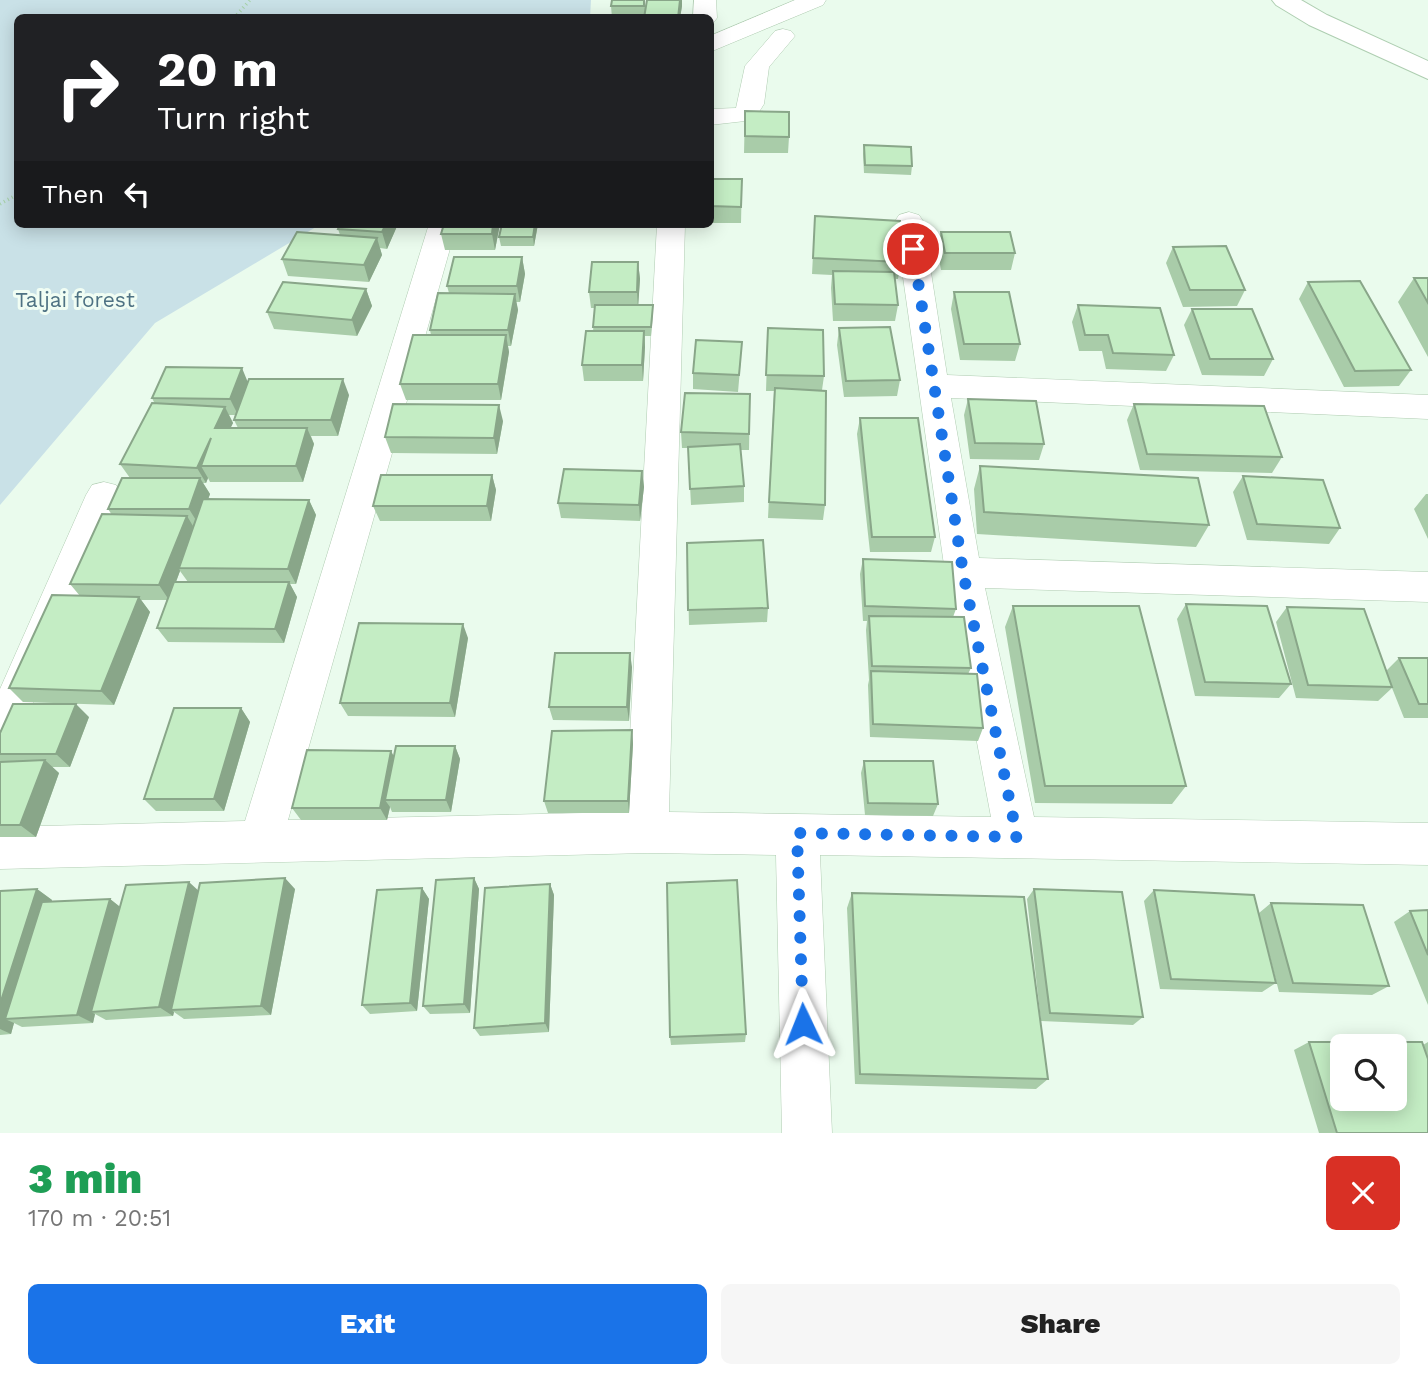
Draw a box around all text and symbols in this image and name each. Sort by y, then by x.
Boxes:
text: 20 m [157,40,278,98]
icon: right [42,42,133,133]
text: Turn right [157,99,309,137]
icon: left [118,175,156,213]
text: Then [42,179,104,209]
pin [883,219,943,279]
icon: arrive [894,230,932,268]
park label: Taljai forest [15,287,135,312]
position arrow [766,987,840,1061]
map controls [1330,1034,1407,1111]
button: search [1330,1034,1407,1111]
text: 3 min [28,1154,142,1203]
button: close [1326,1156,1400,1230]
text: 170 m · 20:51 [28,1205,171,1232]
button: Exit [28,1284,707,1364]
button: Share [721,1284,1400,1364]

